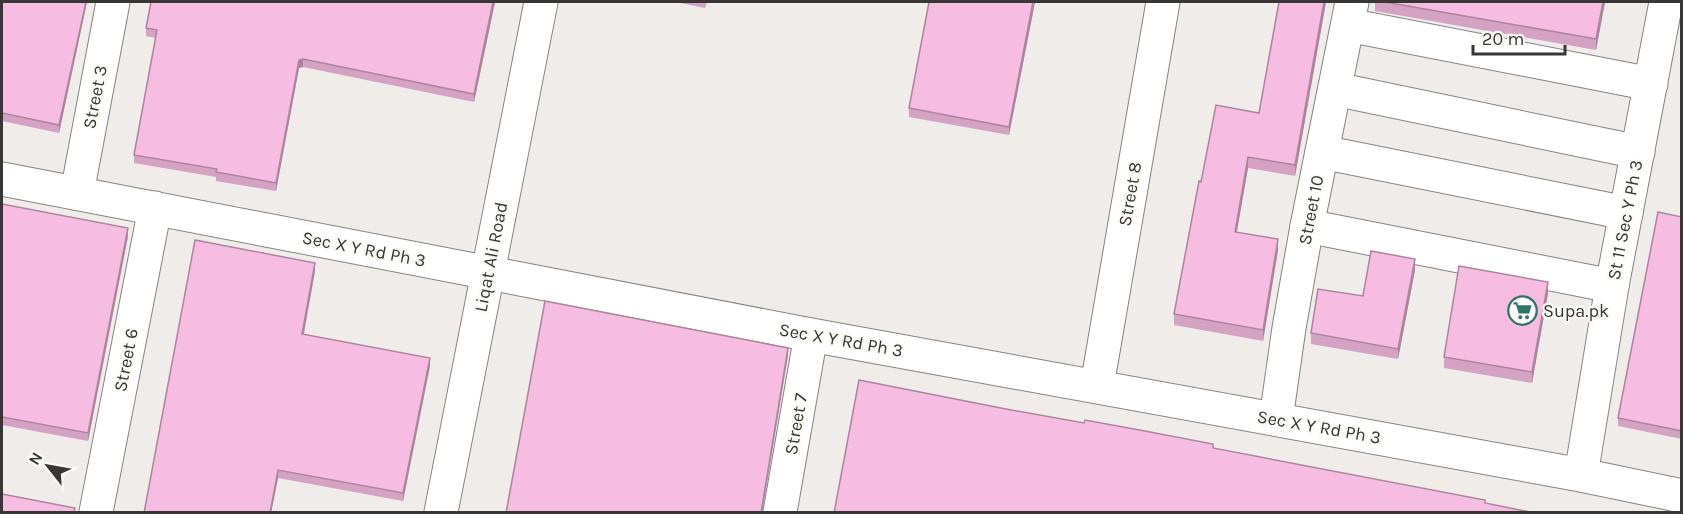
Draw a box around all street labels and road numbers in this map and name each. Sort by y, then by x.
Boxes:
street label: Street 3 [78,63,112,131]
street label: St 11 Sec Y Ph 3 [1603,158,1647,282]
street label: Street 8 [1114,160,1146,228]
street label: Street 10 [1293,173,1329,247]
street label: Liqat Ali Road [470,200,512,314]
street label: Sec X Y Rd Ph 3 [300,226,428,272]
street label: Sec X Y Rd Ph 3 [777,318,905,362]
street label: Street 6 [109,326,143,394]
street label: Street 7 [780,391,812,457]
street label: Sec X Y Rd Ph 3 [1255,405,1383,449]

